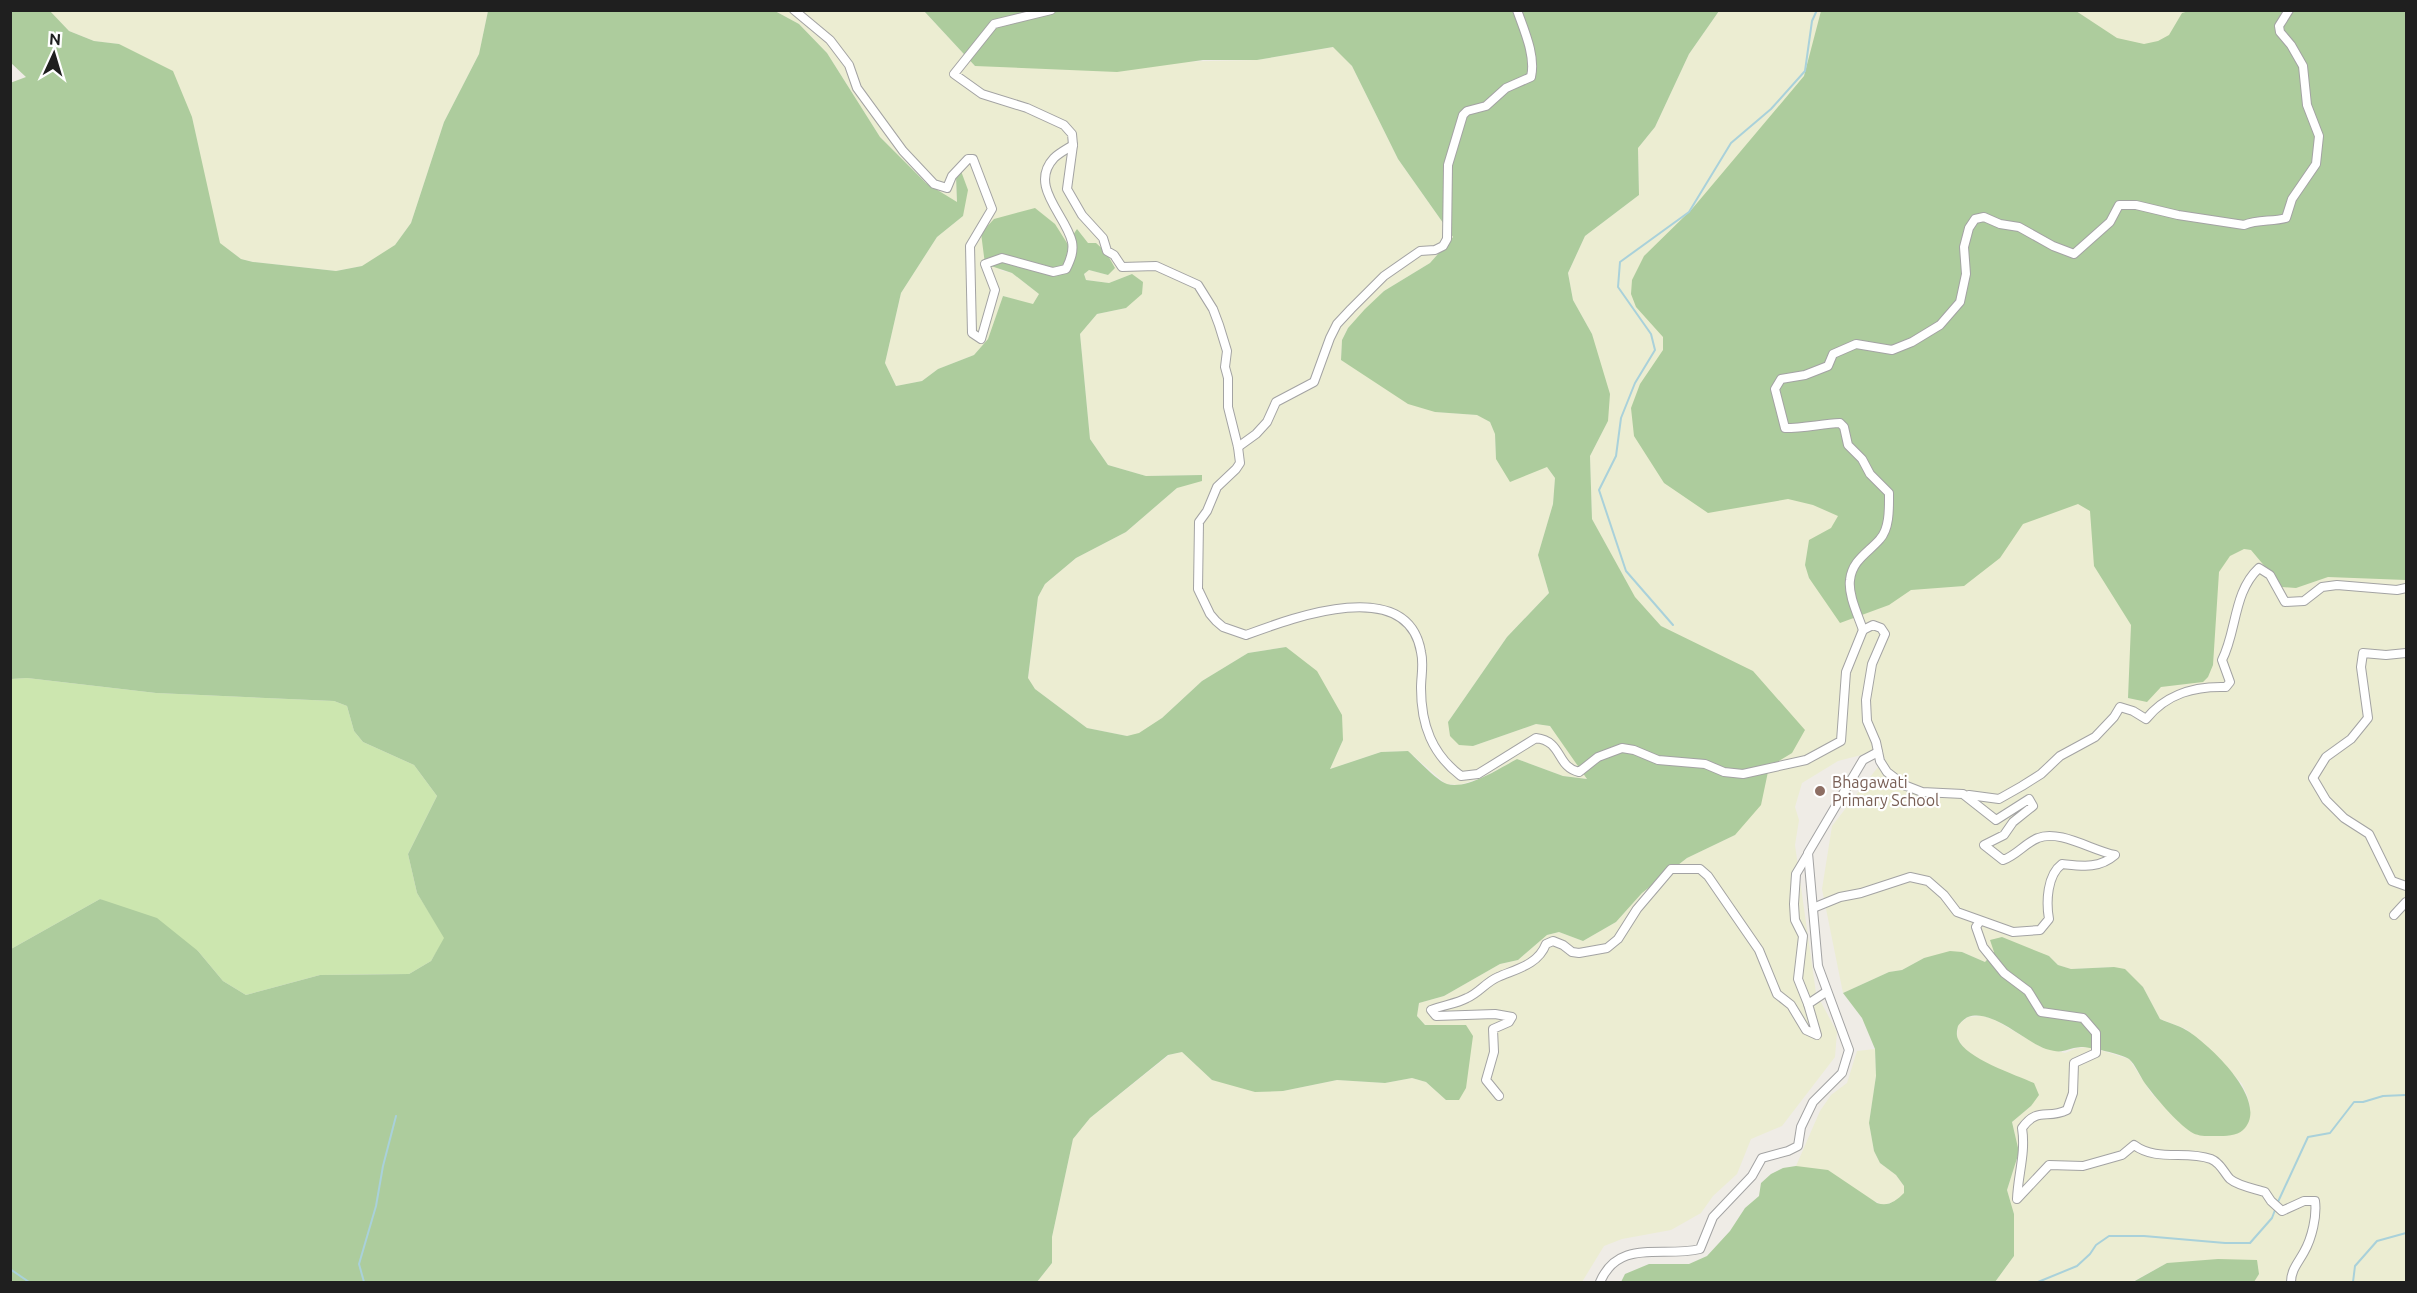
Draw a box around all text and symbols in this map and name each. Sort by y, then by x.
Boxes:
north arrow [24,24,84,84]
text: N [48,30,62,48]
place label: Bhagawati Primary School [1832,773,1939,809]
marker: Bhagawati Primary School [1813,784,1827,798]

